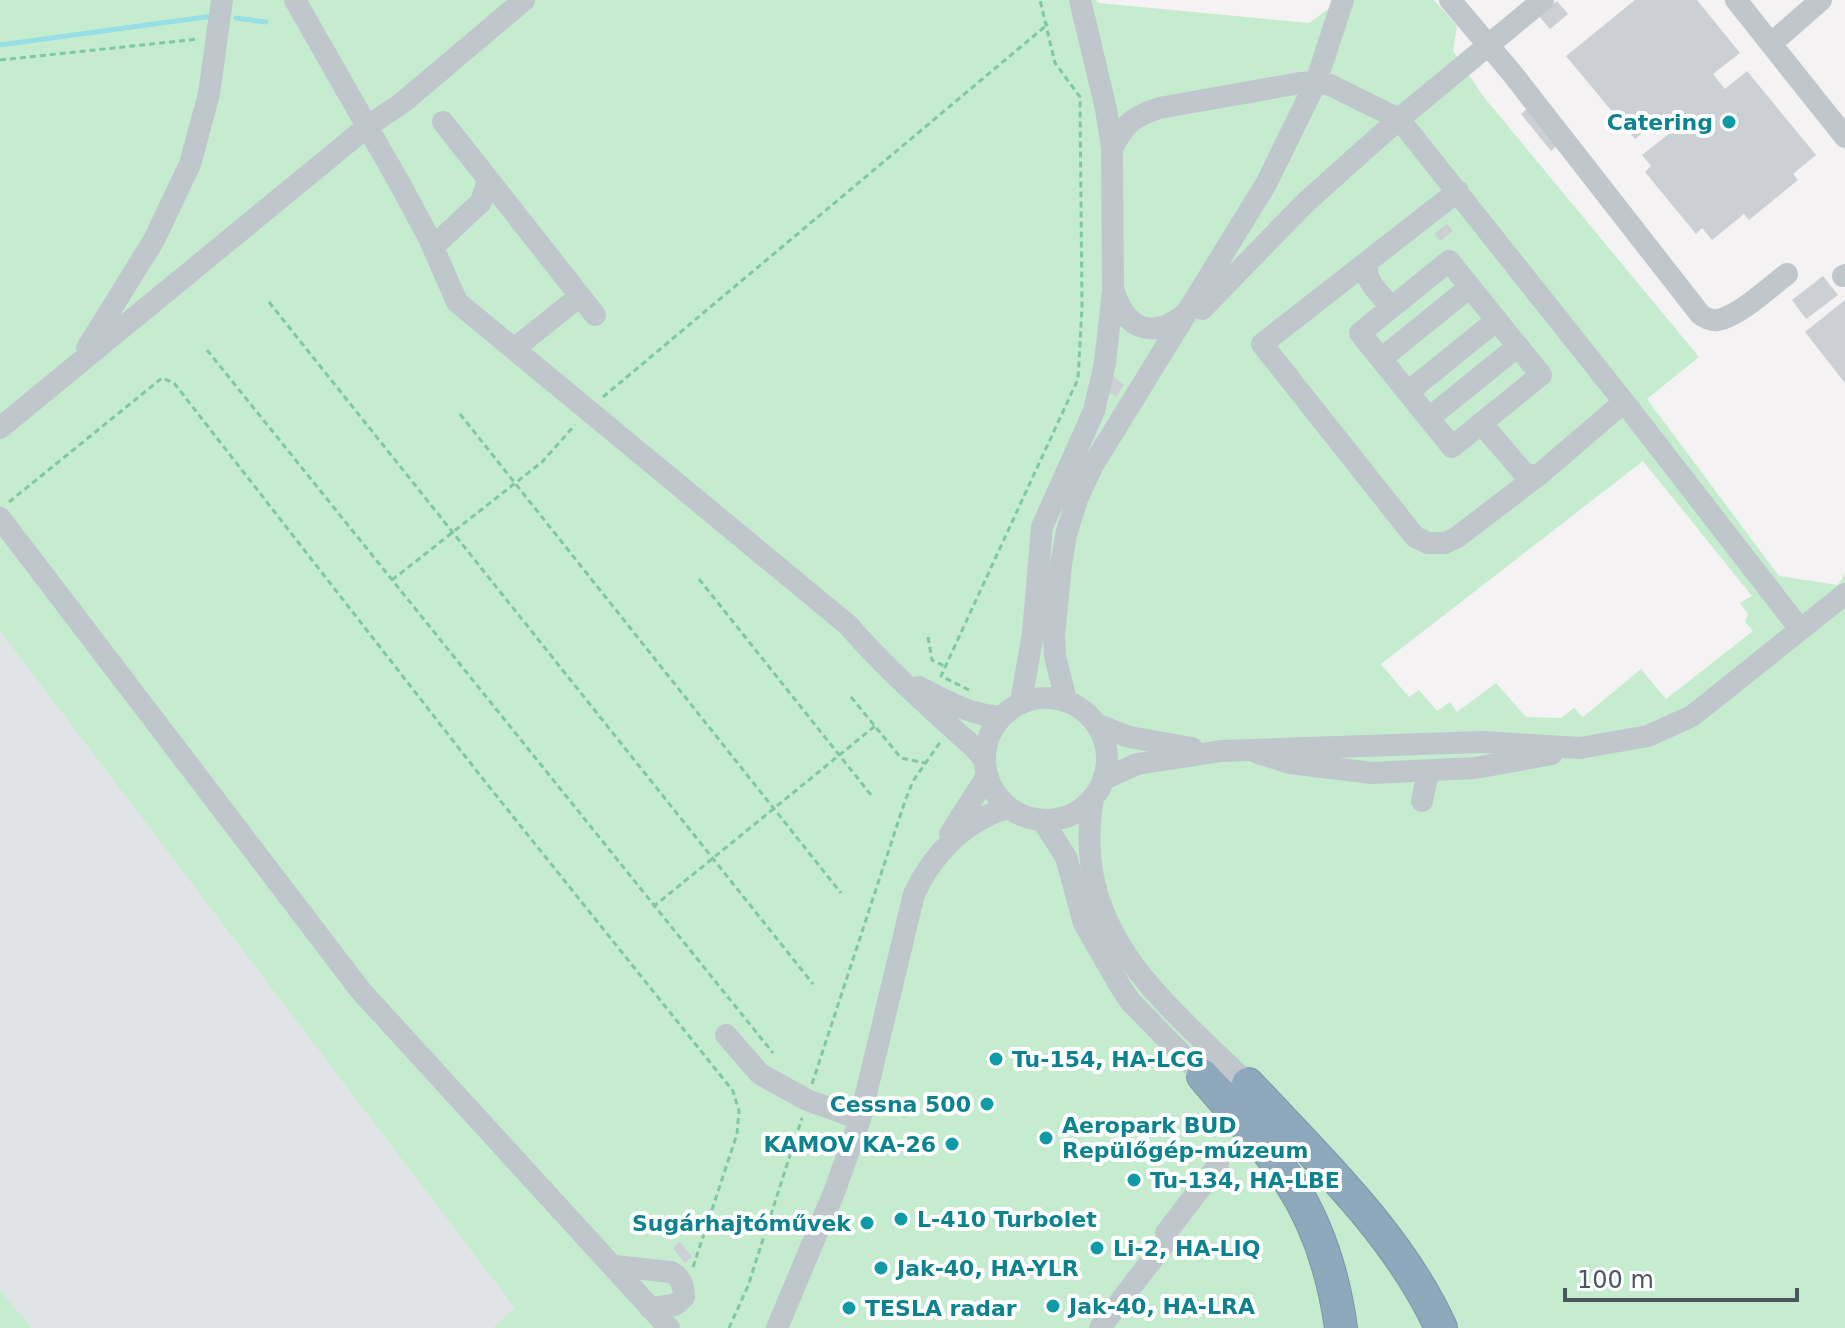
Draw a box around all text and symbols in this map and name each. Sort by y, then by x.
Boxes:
place label: Catering [1607,110,1713,135]
marker: Catering [1720,113,1738,131]
place label: Tu-154, HA-LCG [1012,1047,1204,1072]
marker: Tu-154, HA-LCG [987,1050,1005,1068]
place label: Cessna 500 [830,1092,971,1117]
marker: Cessna 500 [978,1095,996,1113]
place label: Aeropark BUD Repülőgép-múzeum [1062,1113,1308,1163]
marker: Aeropark BUD Repülőgép-múzeum [1037,1129,1055,1147]
place label: KAMOV KA-26 [763,1132,936,1157]
marker: KAMOV KA-26 [943,1135,961,1153]
place label: Tu-134, HA-LBE [1150,1168,1340,1193]
marker: Tu-134, HA-LBE [1125,1171,1143,1189]
place label: L-410 Turbolet [917,1207,1097,1232]
marker: L-410 Turbolet [892,1210,910,1228]
place label: Sugárhajtóművek [632,1211,852,1236]
marker: Sugárhajtóművek [858,1214,876,1232]
place label: Li-2, HA-LIQ [1113,1236,1261,1261]
marker: Li-2, HA-LIQ [1088,1239,1106,1257]
scale bar [1565,1252,1797,1302]
place label: Jak-40, HA-YLR [895,1256,1079,1281]
marker: Jak-40, HA-YLR [872,1259,890,1277]
text: 100 m [1577,1266,1654,1294]
place label: Jak-40, HA-LRA [1067,1294,1255,1319]
place label: TESLA radar [865,1296,1017,1321]
marker: Jak-40, HA-LRA [1044,1297,1062,1315]
marker: TESLA radar [840,1299,858,1317]

